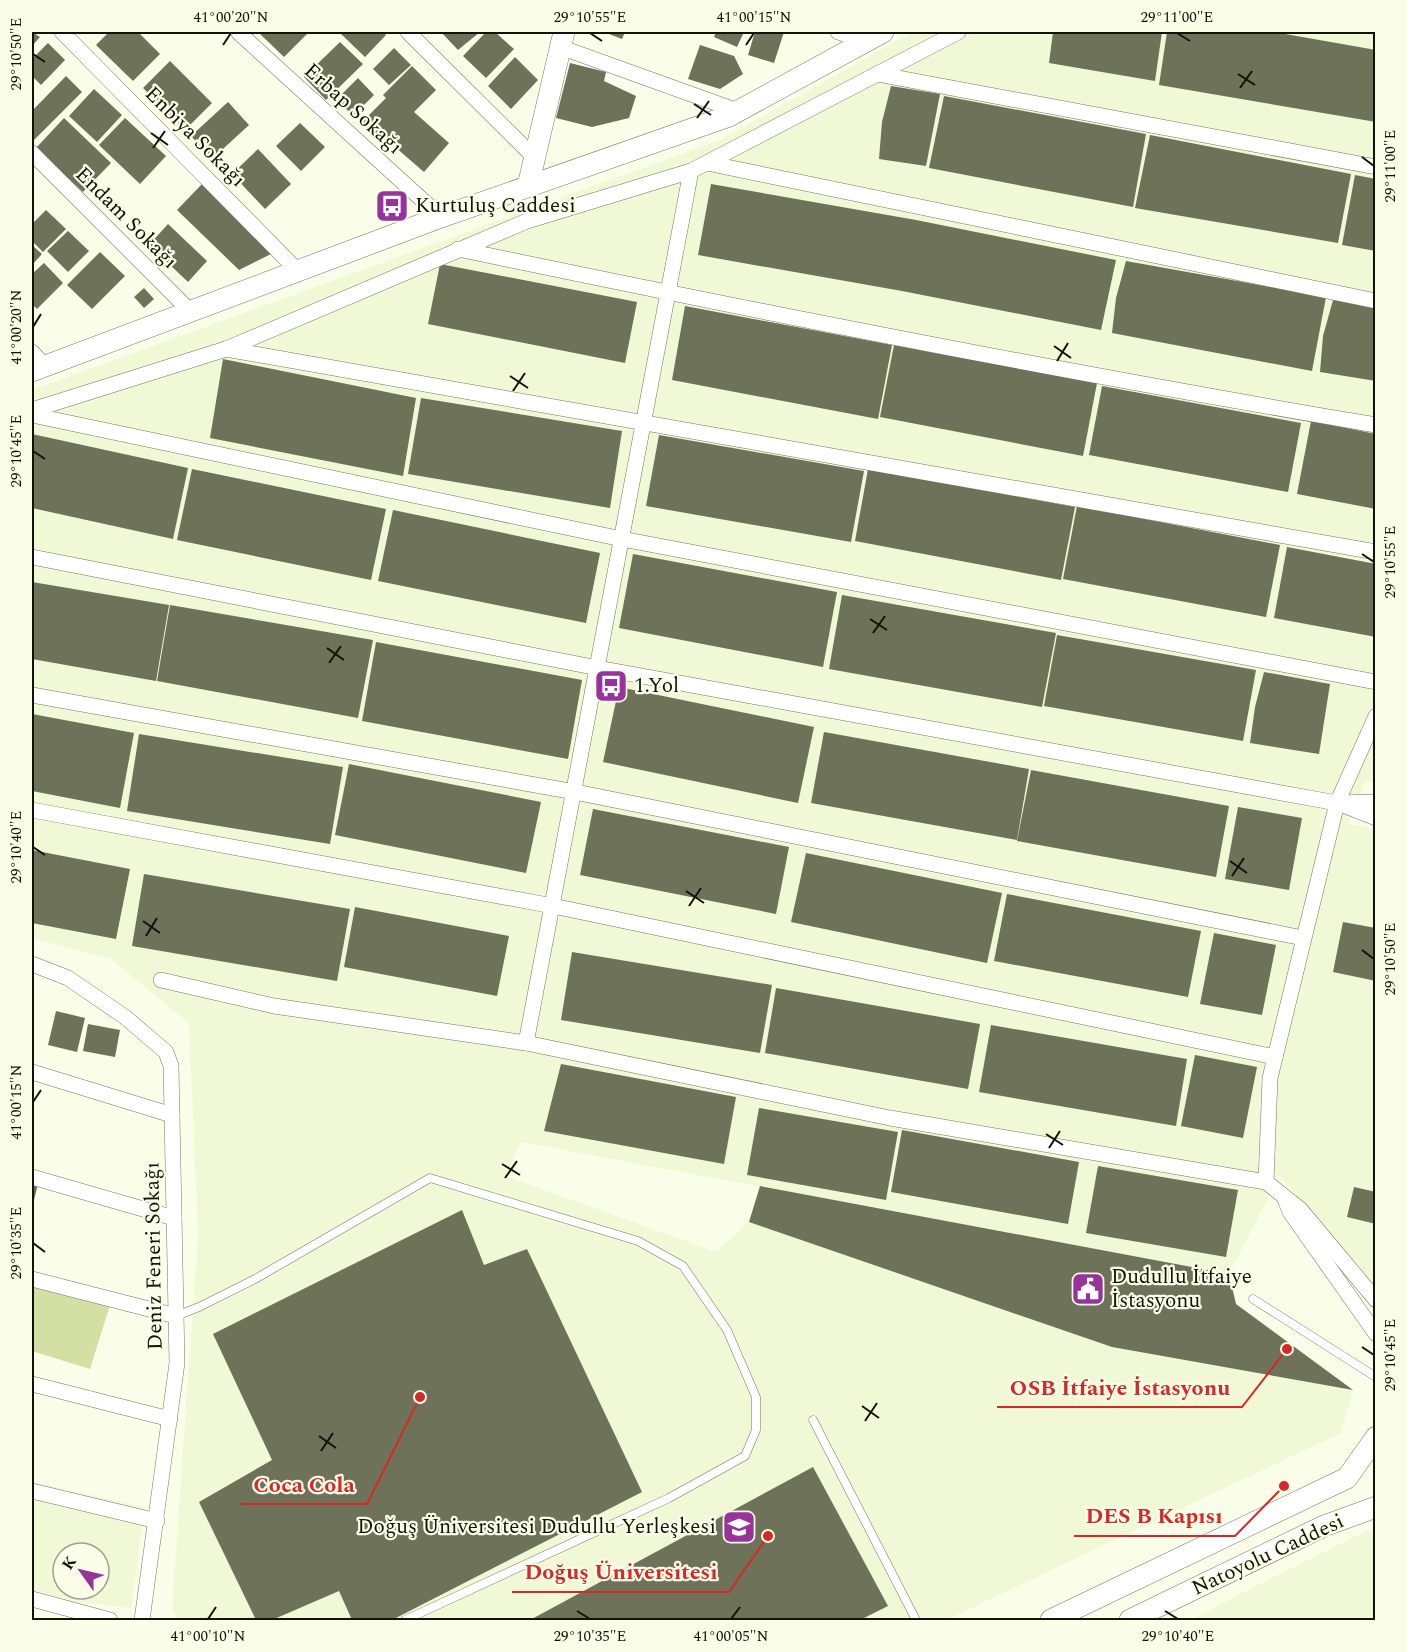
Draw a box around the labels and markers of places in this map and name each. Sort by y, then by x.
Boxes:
bus stop icon: Kurtuluş Caddesi [374,188,410,224]
place label: Kurtuluş Caddesi [415,190,576,222]
bus stop icon: 1.Yol [593,668,629,704]
place label: 1.Yol [634,670,679,702]
place label: Dudullu İtfaiye İstasyonu [1111,1261,1252,1317]
public building icon: Dudullu İtfaiye İstasyonu [1070,1271,1106,1307]
callout: OSB İtfaiye İstasyonu [997,1367,1242,1407]
callout: Coca Cola [241,1464,367,1504]
callout: DES B Kapısı [1074,1496,1235,1536]
school or university icon: Doğuş Üniversitesi Dudullu Yerleşkesi [721,1509,757,1545]
place label: Doğuş Üniversitesi Dudullu Yerleşkesi [357,1511,716,1543]
callout: Doğuş Üniversitesi [512,1552,729,1592]

